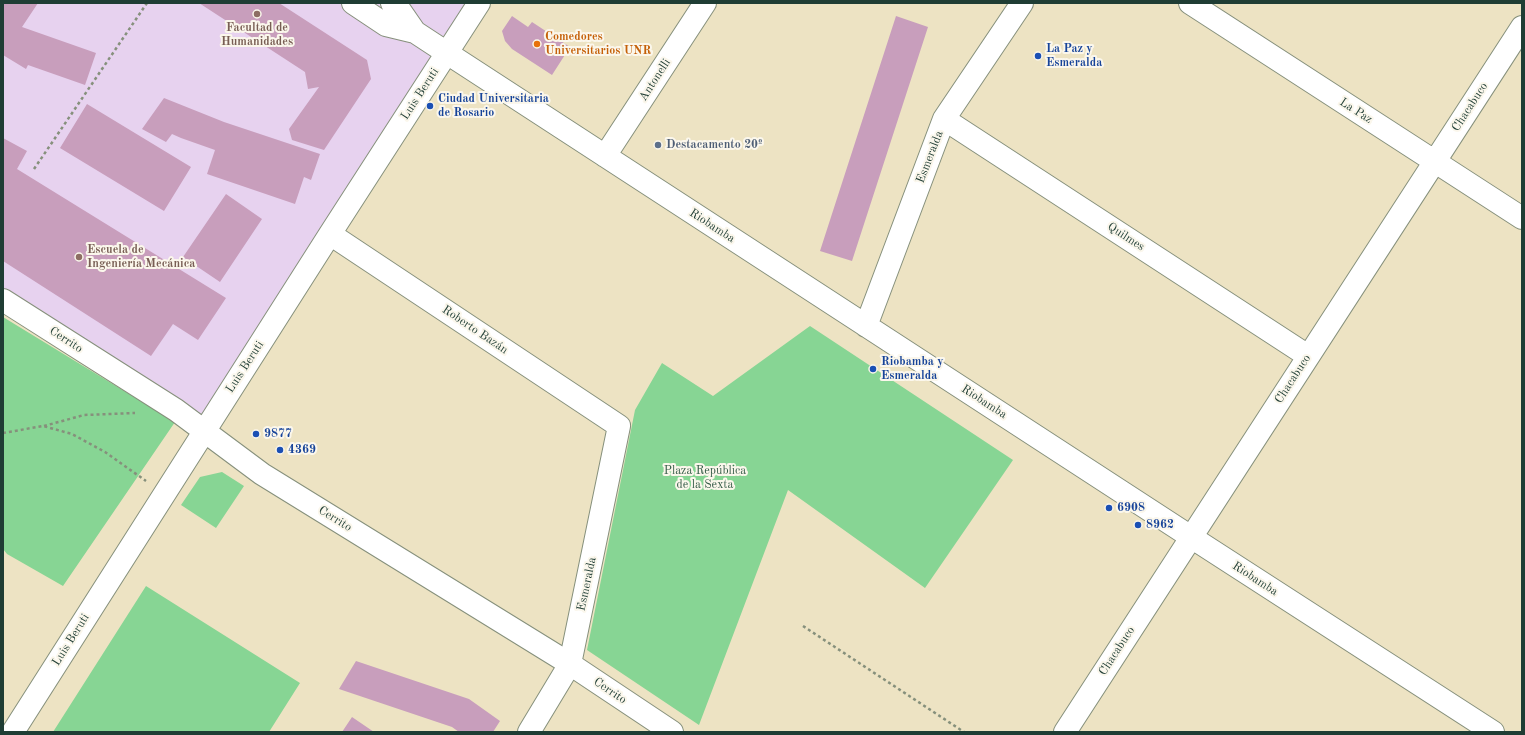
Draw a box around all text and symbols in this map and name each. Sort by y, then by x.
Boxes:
marker: Facultad de Humanidades [252,9,262,19]
place label: Facultad de Humanidades [221,21,293,49]
place label: Comedores Universitarios UNR [545,30,651,58]
marker: Comedores Universitarios UNR [532,39,542,49]
place label: La Paz y Esmeralda [1046,42,1102,70]
marker: La Paz y Esmeralda [1033,51,1043,61]
street label: Antonelli [636,56,674,104]
street label: Luis Beruti [398,65,442,123]
street label: Chacabuco [1449,80,1491,134]
place label: Ciudad Universitaria de Rosario [438,92,549,120]
street label: La Paz [1337,95,1375,127]
marker: Ciudad Universitaria de Rosario [425,101,435,111]
street label: Esmeralda [913,129,947,185]
place label: Destacamento 20º [666,138,763,152]
marker: Destacamento 20º [653,140,663,150]
street label: Riobamba [687,206,737,246]
street label: Quilmes [1105,220,1147,254]
place label: Escuela de Ingeniería Mecánica [87,243,195,271]
marker: Escuela de Ingeniería Mecánica [74,252,84,262]
street label: Roberto Bazán [439,303,511,357]
street label: Cerrito [47,324,85,356]
street label: Luis Beruti [223,338,267,396]
street label: Chacabuco [1272,352,1314,406]
place label: Riobamba y Esmeralda [881,355,943,383]
marker: Riobamba y Esmeralda [868,364,878,374]
street label: Riobamba [959,382,1009,422]
place label: 9877 [264,427,292,441]
marker: 9877 [251,429,261,439]
place label: 4369 [288,443,316,457]
marker: 4369 [275,445,285,455]
park label: Plaza República de la Sexta [664,464,746,492]
place label: 6908 [1117,501,1145,515]
street label: Cerrito [316,503,354,535]
marker: 6908 [1104,503,1114,513]
place label: 8962 [1146,518,1174,532]
marker: 8962 [1133,520,1143,530]
street label: Esmeralda [574,556,600,612]
street label: Riobamba [1230,559,1280,599]
street label: Luis Beruti [49,611,93,669]
street label: Chacabuco [1096,624,1138,678]
street label: Cerrito [591,675,629,707]

